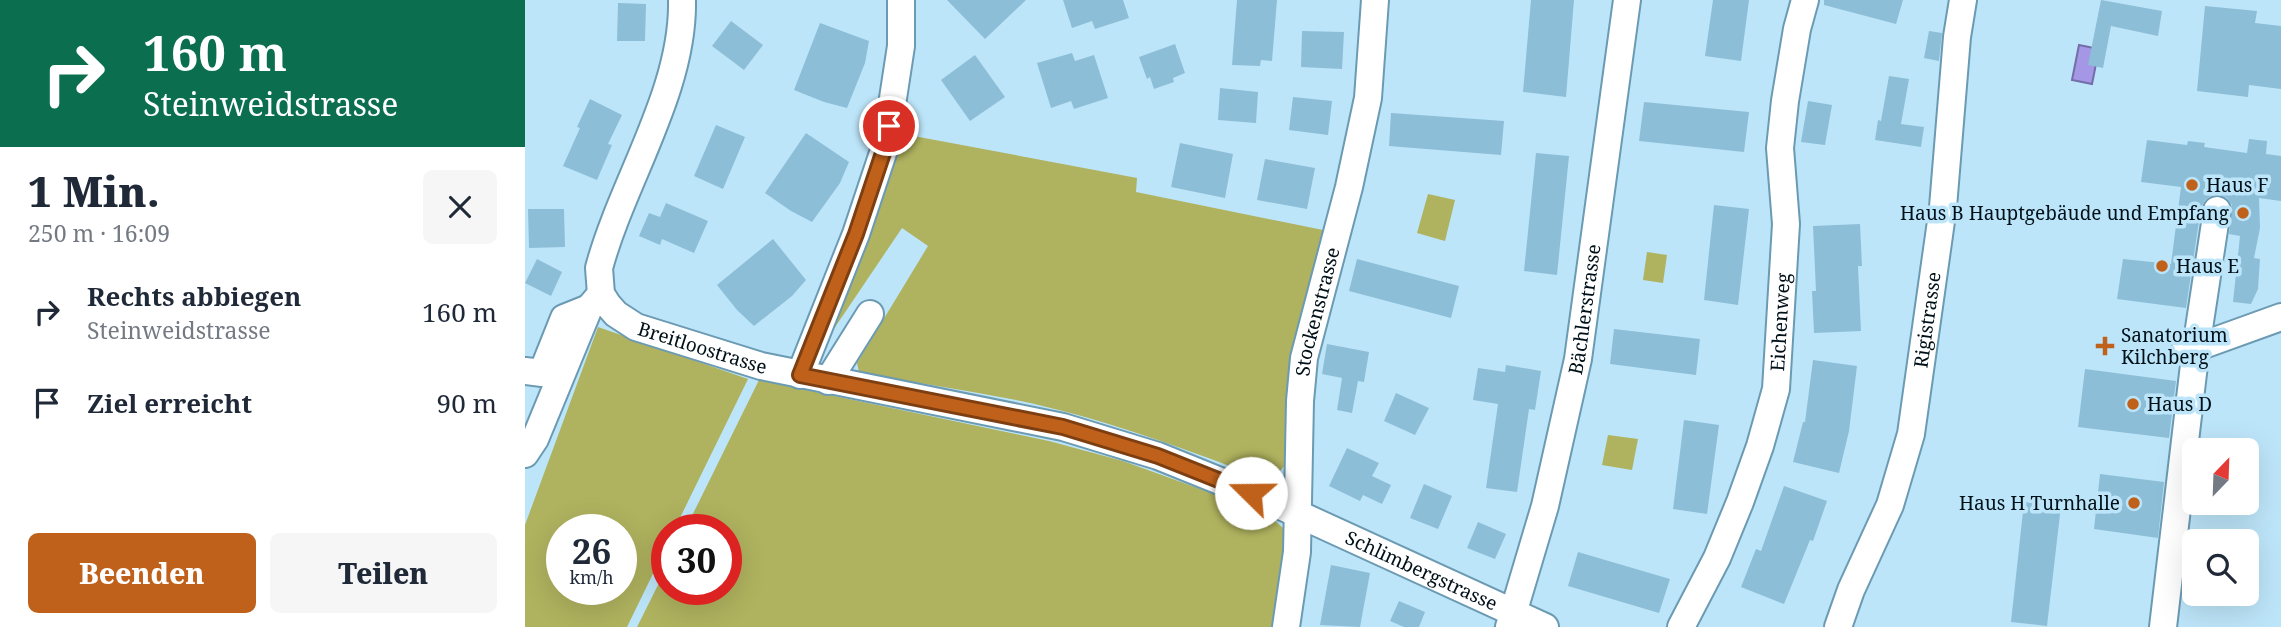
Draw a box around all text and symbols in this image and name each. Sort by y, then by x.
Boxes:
text: 160 m [143,19,287,85]
icon: right [28,28,119,119]
text: Steinweidstrasse [143,82,398,125]
pin [859,96,919,156]
icon: arrive [870,107,908,145]
text: 1 Min. [28,162,160,219]
button: close [423,170,497,244]
place label: Haus F [2206,172,2269,198]
marker: Haus F [2184,177,2200,193]
place label: Haus B Hauptgebäude und Empfang [1900,200,2229,226]
marker: Haus B Hauptgebäude und Empfang [2235,205,2251,221]
text: 250 m · 16:09 [28,217,170,249]
street label: Bächlerstrasse [1562,242,1607,377]
street label: Stockenstrasse [1289,244,1346,377]
place label: Haus E [2176,253,2239,279]
marker: Haus E [2154,258,2170,274]
street label: Rigistrasse [1907,270,1947,370]
street label: Eichenweg [1764,272,1796,372]
text: Rechts abbiegen [87,278,301,314]
icon: right [28,293,66,331]
text: 160 m [422,294,497,330]
text: Steinweidstrasse [87,314,271,346]
street label: Breitloostrasse [635,315,769,380]
place label: Sanatorium Kilchberg [2121,322,2228,370]
marker: Sanatorium Kilchberg [2095,336,2115,356]
icon: arrive [28,384,66,422]
text: Ziel erreicht [87,385,252,421]
text: 90 m [437,385,497,421]
place label: Haus D [2147,391,2212,417]
marker: Haus D [2125,396,2141,412]
north arrow [2182,438,2259,514]
map controls [2182,438,2259,606]
position arrow [1214,456,1288,530]
place label: Haus H Turnhalle [1959,490,2120,516]
marker: Haus H Turnhalle [2126,495,2142,511]
speed limit sign: 30 [651,514,742,605]
street label: Schlimbergstrasse [1341,524,1502,617]
text: 26 [572,527,611,574]
button: search [2182,529,2259,606]
button: Beenden [28,533,256,613]
button: Teilen [270,533,497,613]
text: km/h [569,565,614,589]

